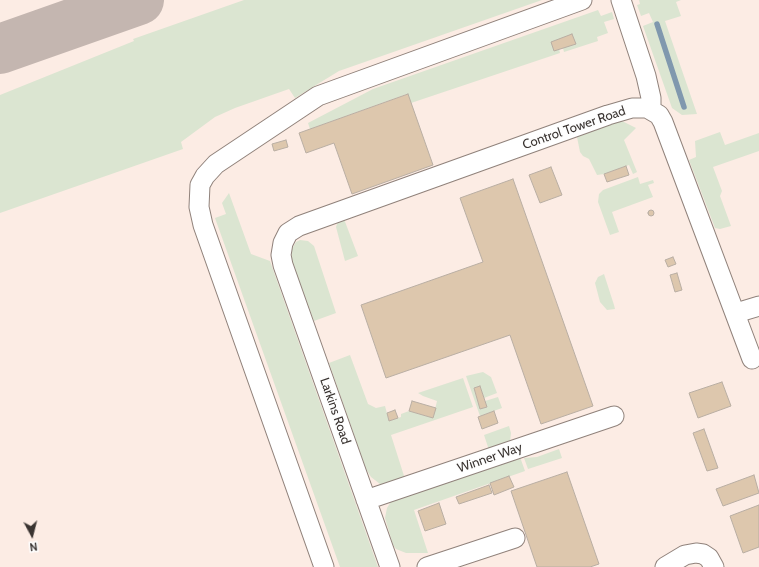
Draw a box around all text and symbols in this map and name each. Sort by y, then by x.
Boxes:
street label: Control Tower Road [520,103,628,153]
street label: Larkins Road [316,376,354,446]
street label: Winner Way [456,440,524,476]
north arrow [12,515,52,555]
text: N [29,539,38,554]

